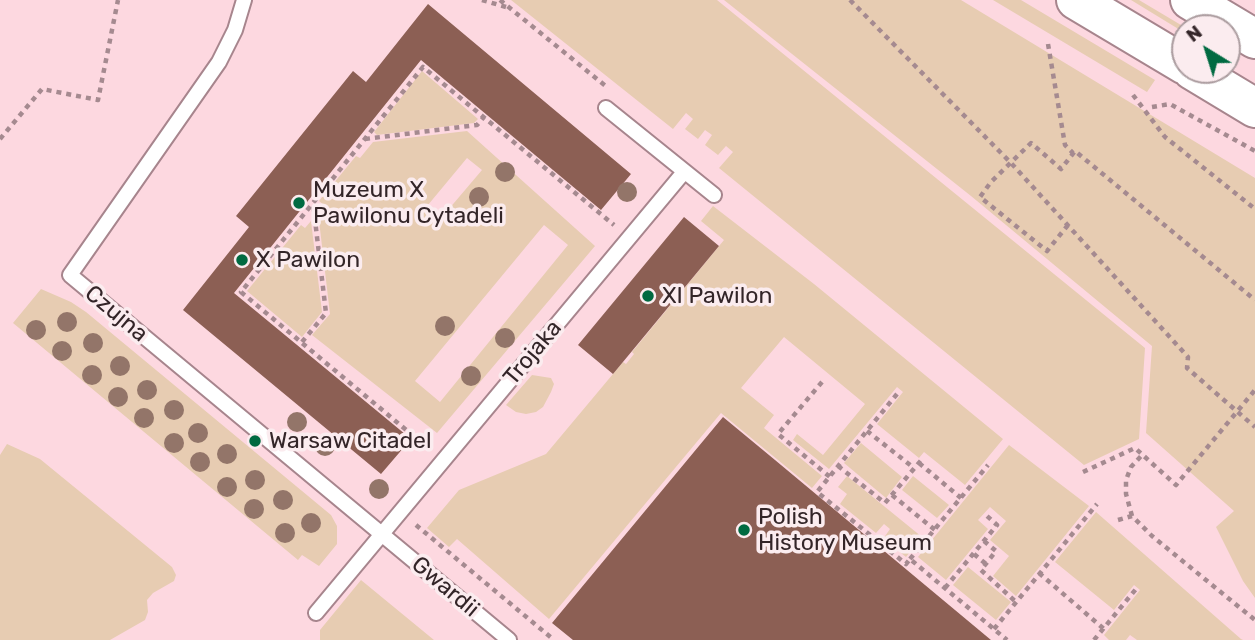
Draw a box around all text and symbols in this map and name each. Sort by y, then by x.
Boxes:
north arrow [1171,14,1241,84]
text: N [1182,20,1206,47]
place label: Muzeum X Pawilonu Cytadeli [313,176,504,230]
marker: Muzeum X Pawilonu Cytadeli [291,195,307,211]
place label: X Pawilon [256,246,360,274]
marker: X Pawilon [234,252,250,268]
street label: Czujna [79,280,153,348]
place label: XI Pawilon [662,282,772,310]
marker: XI Pawilon [640,288,656,304]
street label: Trojaka [498,315,568,391]
place label: Warsaw Citadel [269,427,432,455]
marker: Warsaw Citadel [247,433,263,449]
place label: Polish History Museum [758,503,932,557]
marker: Polish History Museum [736,522,752,538]
street label: Gwardii [406,551,484,623]

